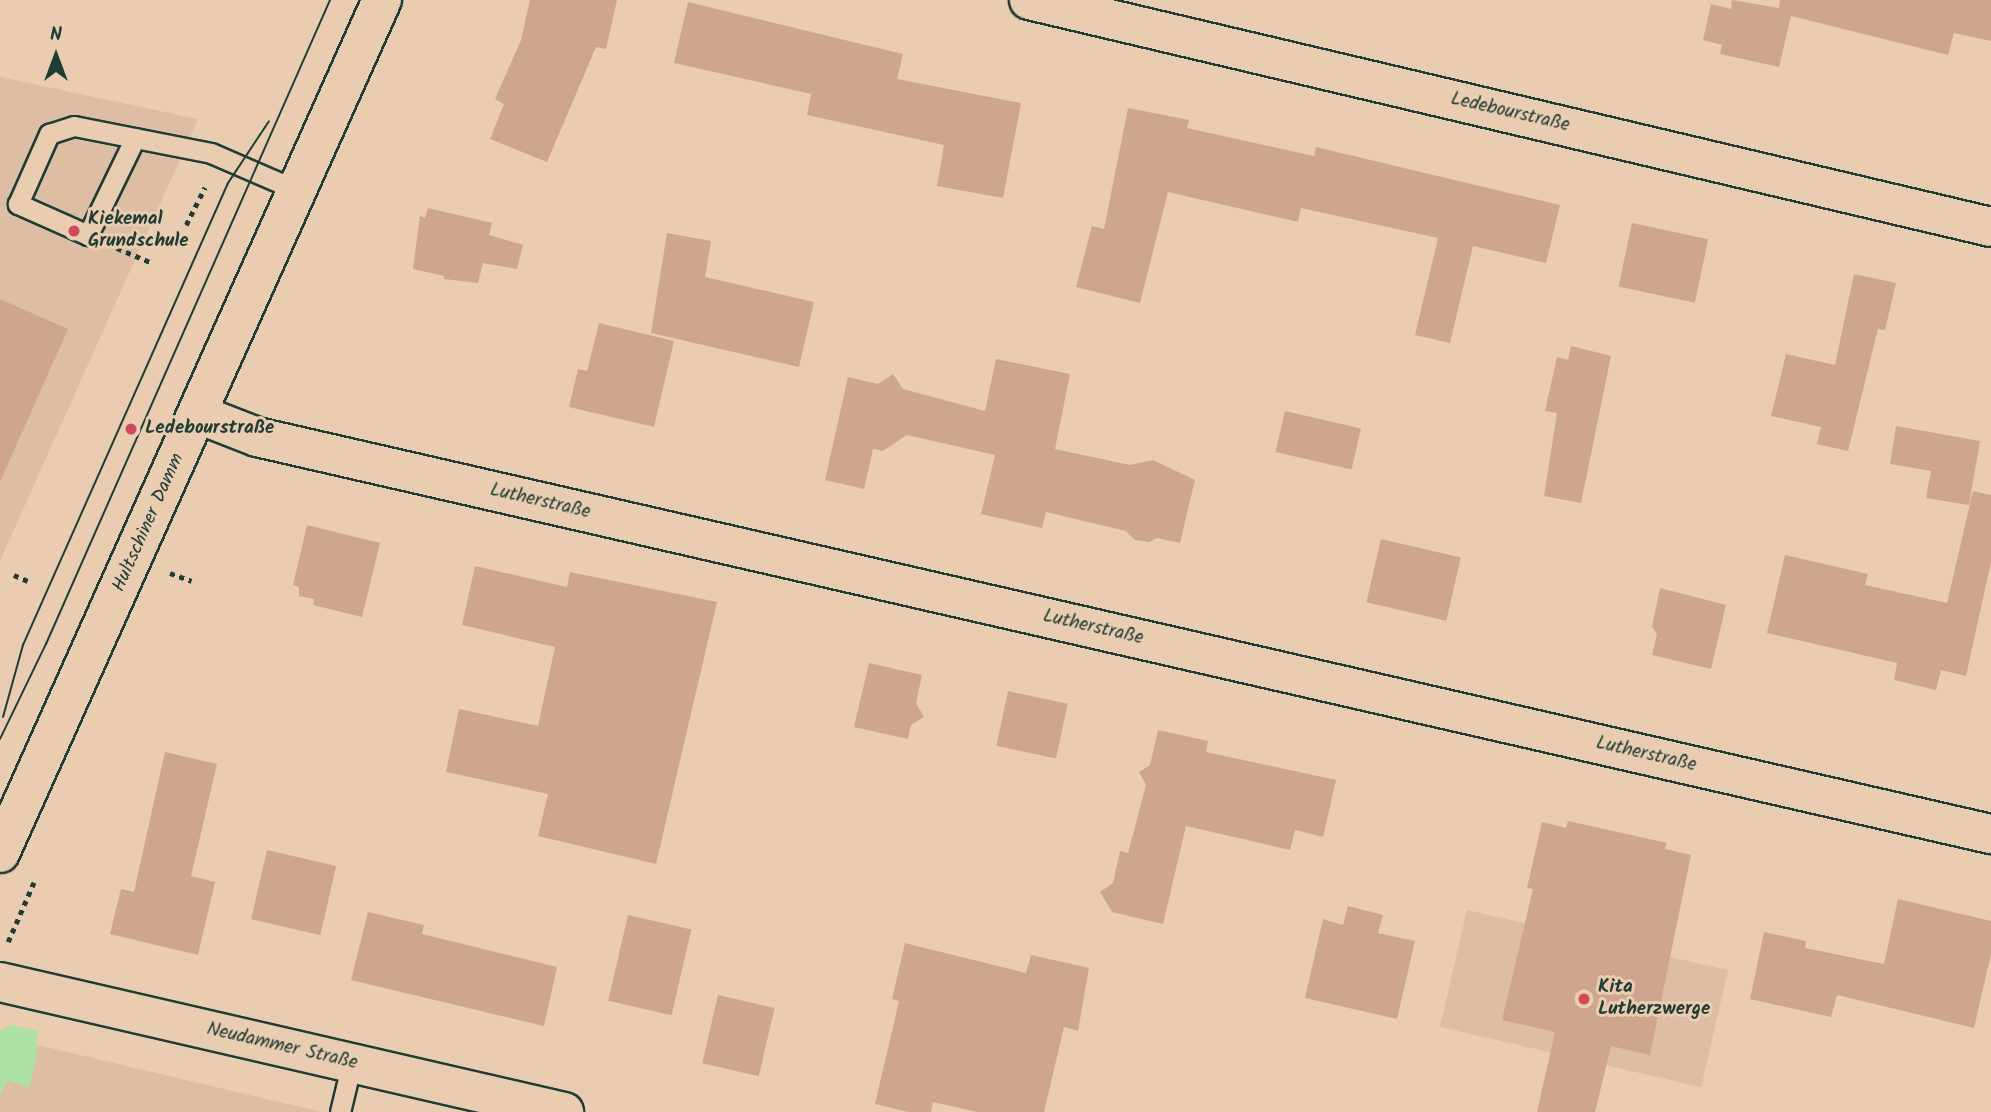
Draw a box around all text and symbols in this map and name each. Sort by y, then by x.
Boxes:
text: N [50,20,62,50]
north arrow [21,21,91,91]
street label: Ledebourstraße [1448,88,1572,138]
place label: Kiekemal Grundschule [88,209,189,253]
marker: Kiekemal Grundschule [66,223,82,239]
place label: Ledebourstraße [145,418,274,440]
marker: Ledebourstraße [123,421,139,437]
street label: Hultschiner Damm [108,450,190,596]
street label: Lutherstraße [488,479,592,525]
street label: Lutherstraße [1041,605,1145,651]
street label: Lutherstraße [1594,732,1698,778]
place label: Kita Lutherzwerge [1598,977,1710,1021]
marker: Kita Lutherzwerge [1576,991,1592,1007]
street label: Neudammer Straße [204,1019,360,1075]

